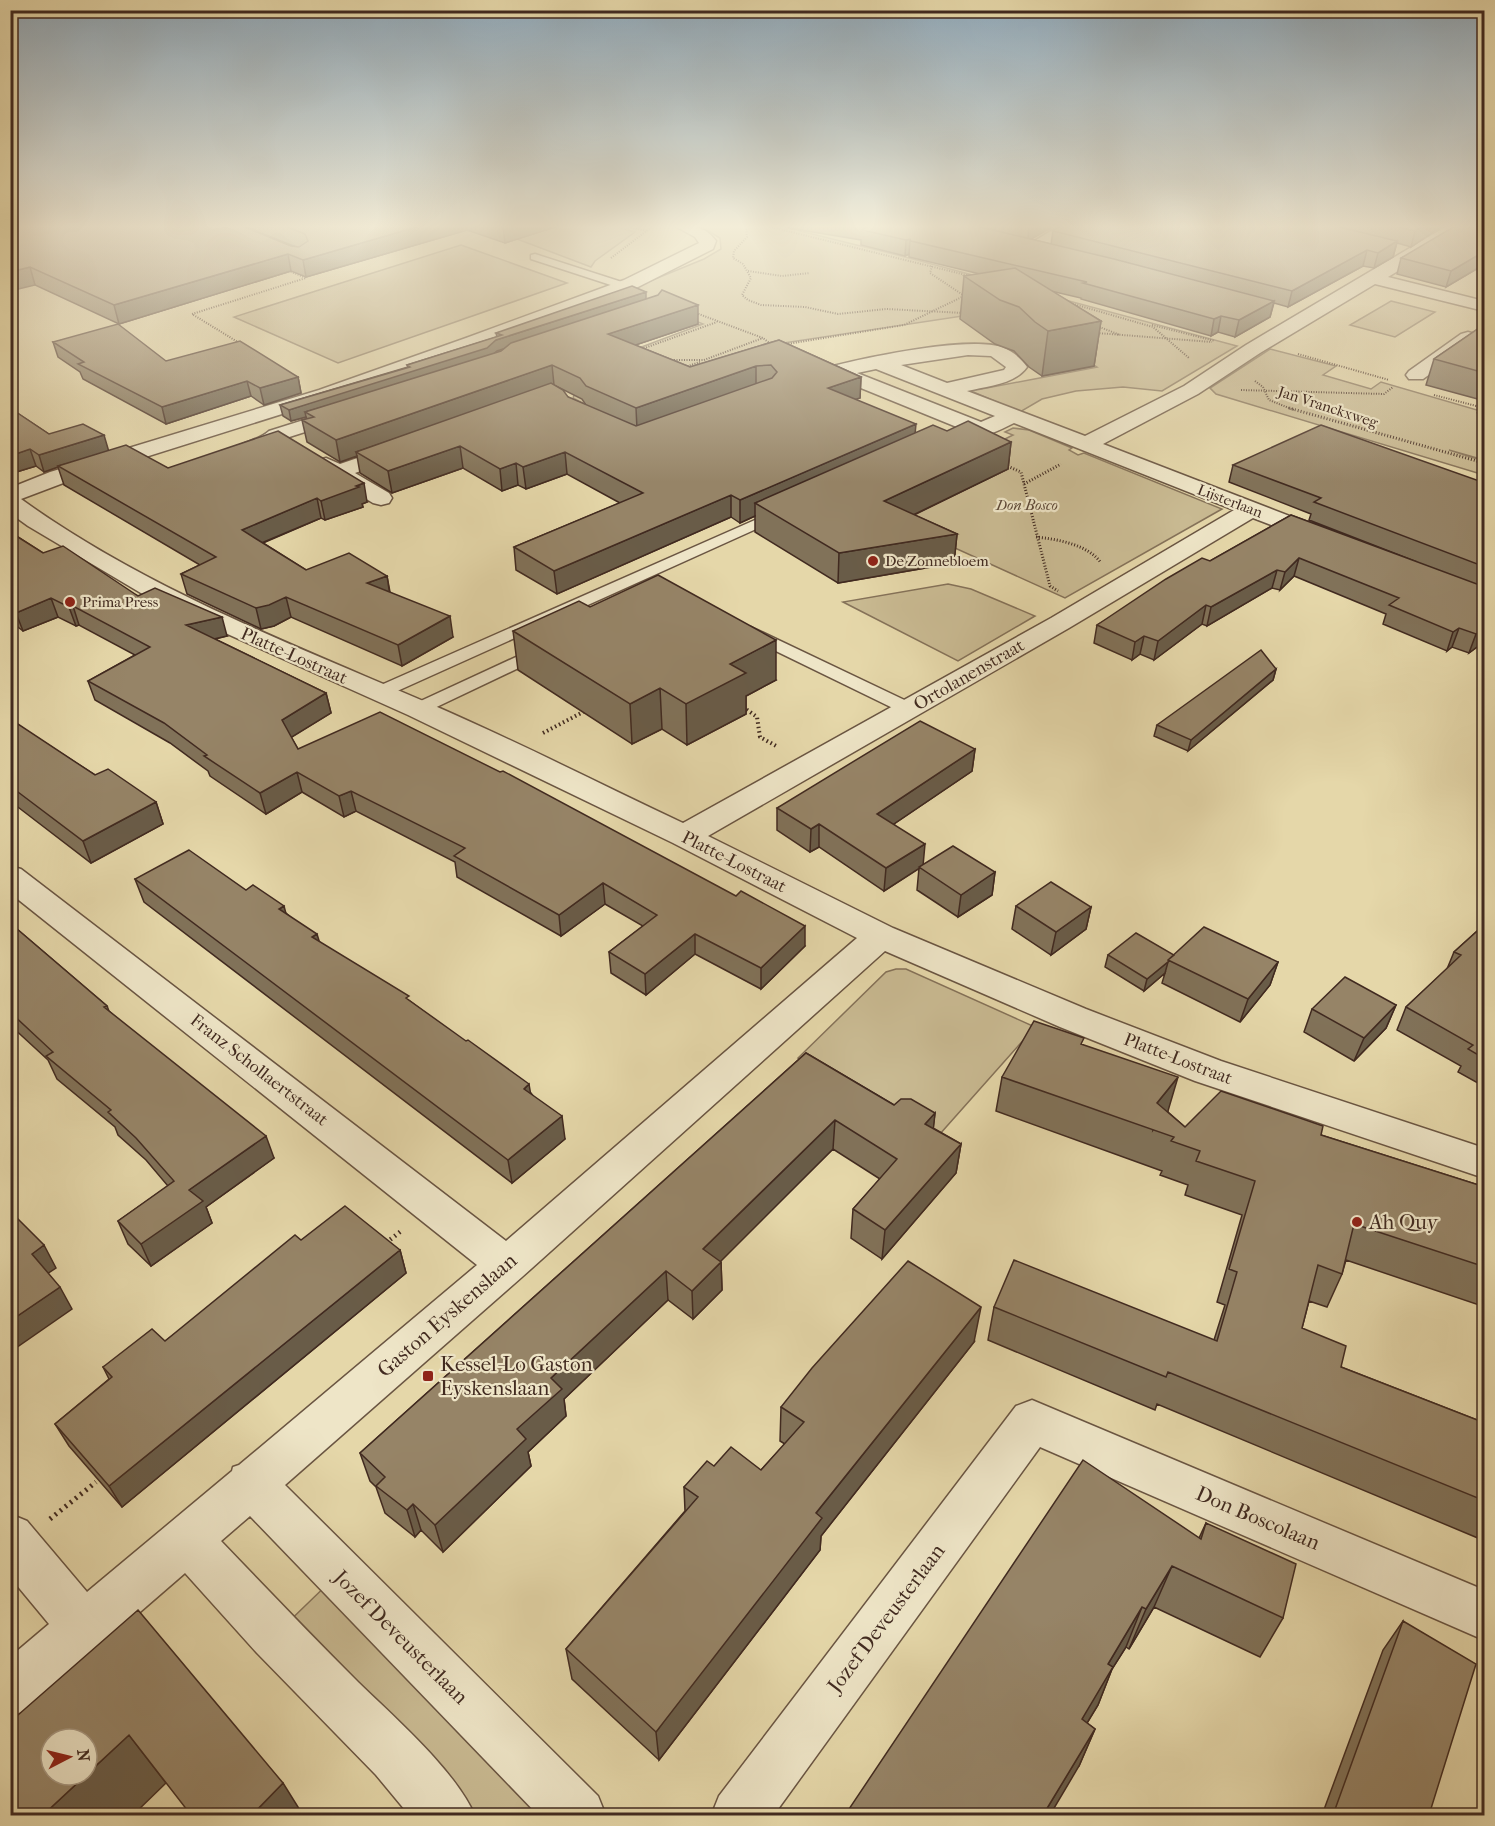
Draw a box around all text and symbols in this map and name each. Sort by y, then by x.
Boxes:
street label: Jan Vranckxweg [1275,382,1381,432]
street label: Lijsterlaan [1195,480,1266,522]
park label: Don Bosco [995,496,1058,514]
place label: De Zonnebloem [885,552,989,570]
marker: De Zonnebloem [866,554,880,568]
place label: Prima Press [82,593,159,611]
marker: Prima Press [63,595,77,609]
street label: Platte-Lostraat [237,623,351,689]
street label: Ortolanenstraat [910,635,1029,715]
street label: Platte-Lostraat [678,827,790,898]
street label: Franz Schollaertstraat [186,1010,333,1131]
street label: Platte-Lostraat [1121,1029,1236,1090]
place label: Ah Quy [1368,1210,1439,1234]
marker: Ah Quy [1350,1215,1364,1229]
street label: Gaston Eyskenslaan [373,1248,521,1382]
place label: Kessel-Lo Gaston Eyskenslaan [440,1352,593,1400]
marker: Kessel-Lo Gaston Eyskenslaan [421,1369,435,1383]
street label: Don Boscolaan [1192,1481,1324,1555]
street label: Jozef Deveusterlaan [821,1539,950,1699]
street label: Jozef Deveusterlaan [328,1564,473,1709]
north arrow [39,1727,99,1787]
text: N [73,1748,94,1763]

